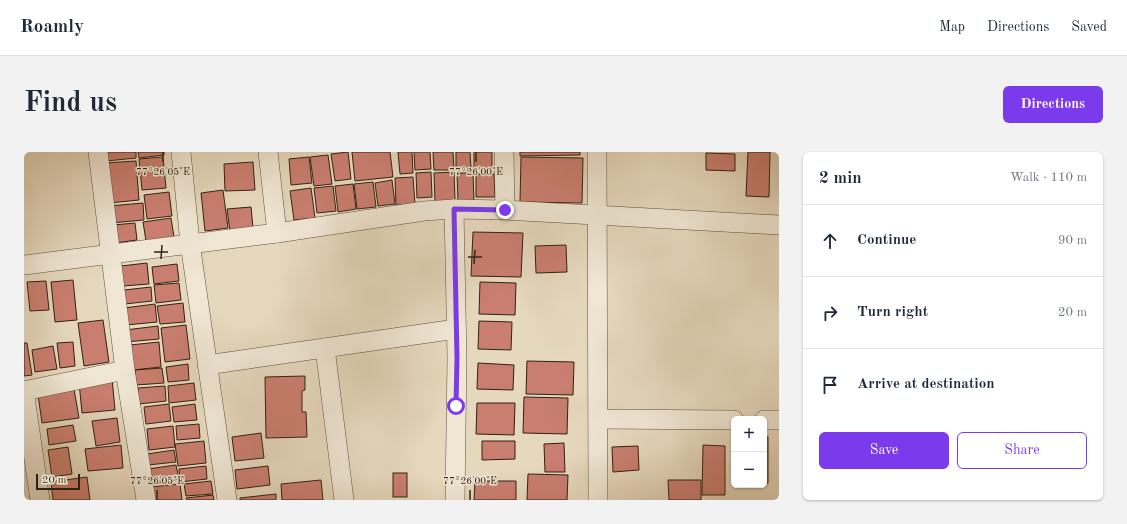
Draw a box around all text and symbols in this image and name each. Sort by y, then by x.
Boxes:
text: Roamly [20,18,84,37]
text: Map [939,20,965,34]
text: Directions [987,20,1049,34]
text: Saved [1071,20,1107,34]
button: Directions [1003,86,1103,123]
text: Find us [24,90,117,118]
text: 77°26'05"E [136,167,190,177]
text: 77°26'00"E [449,167,503,177]
text: 2 min [819,170,862,187]
text: Walk · 110 m [1010,171,1087,184]
route end [496,201,514,219]
icon: ahead [819,230,841,252]
text: Continue [857,233,916,248]
text: 90 m [1058,234,1087,247]
icon: right [819,302,841,324]
text: Turn right [857,305,928,320]
text: 20 m [1058,306,1087,319]
icon: arrive [819,374,841,396]
text: Arrive at destination [857,377,995,392]
route start [447,397,465,415]
map controls [731,416,767,488]
button: + [731,416,767,452]
button: Save [819,432,949,469]
button: Share [957,432,1087,469]
button: − [731,452,767,488]
scale bar [36,472,80,491]
text: 20 m [42,475,67,486]
text: 77°26'05"E [130,476,184,486]
text: 77°26'00"E [443,476,497,486]

